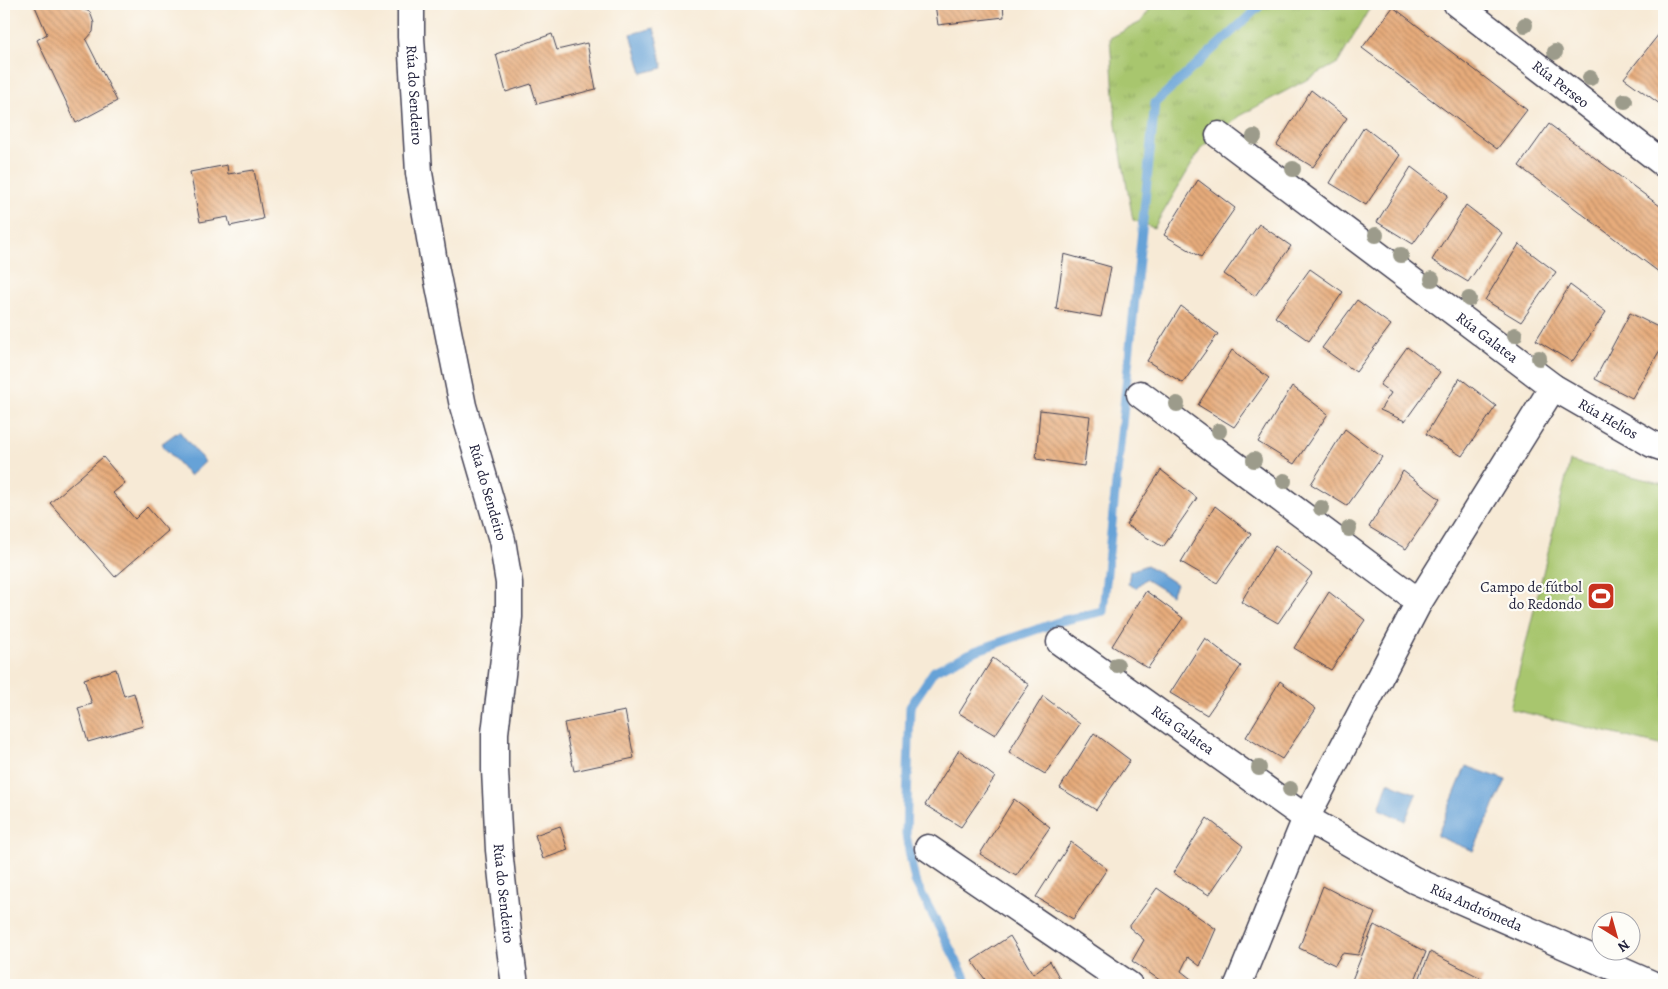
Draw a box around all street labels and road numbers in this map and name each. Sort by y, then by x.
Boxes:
street label: Rúa do Sendeiro [401,44,427,145]
street label: Rúa Perseo [1528,56,1593,113]
street label: Rúa Galatea [1452,307,1522,367]
street label: Rúa Helios [1575,394,1642,444]
street label: Rúa do Sendeiro [464,441,512,543]
street label: Rúa Galatea [1147,700,1218,759]
street label: Rúa do Sendeiro [489,843,519,944]
street label: Rúa Andrómeda [1427,878,1526,936]

